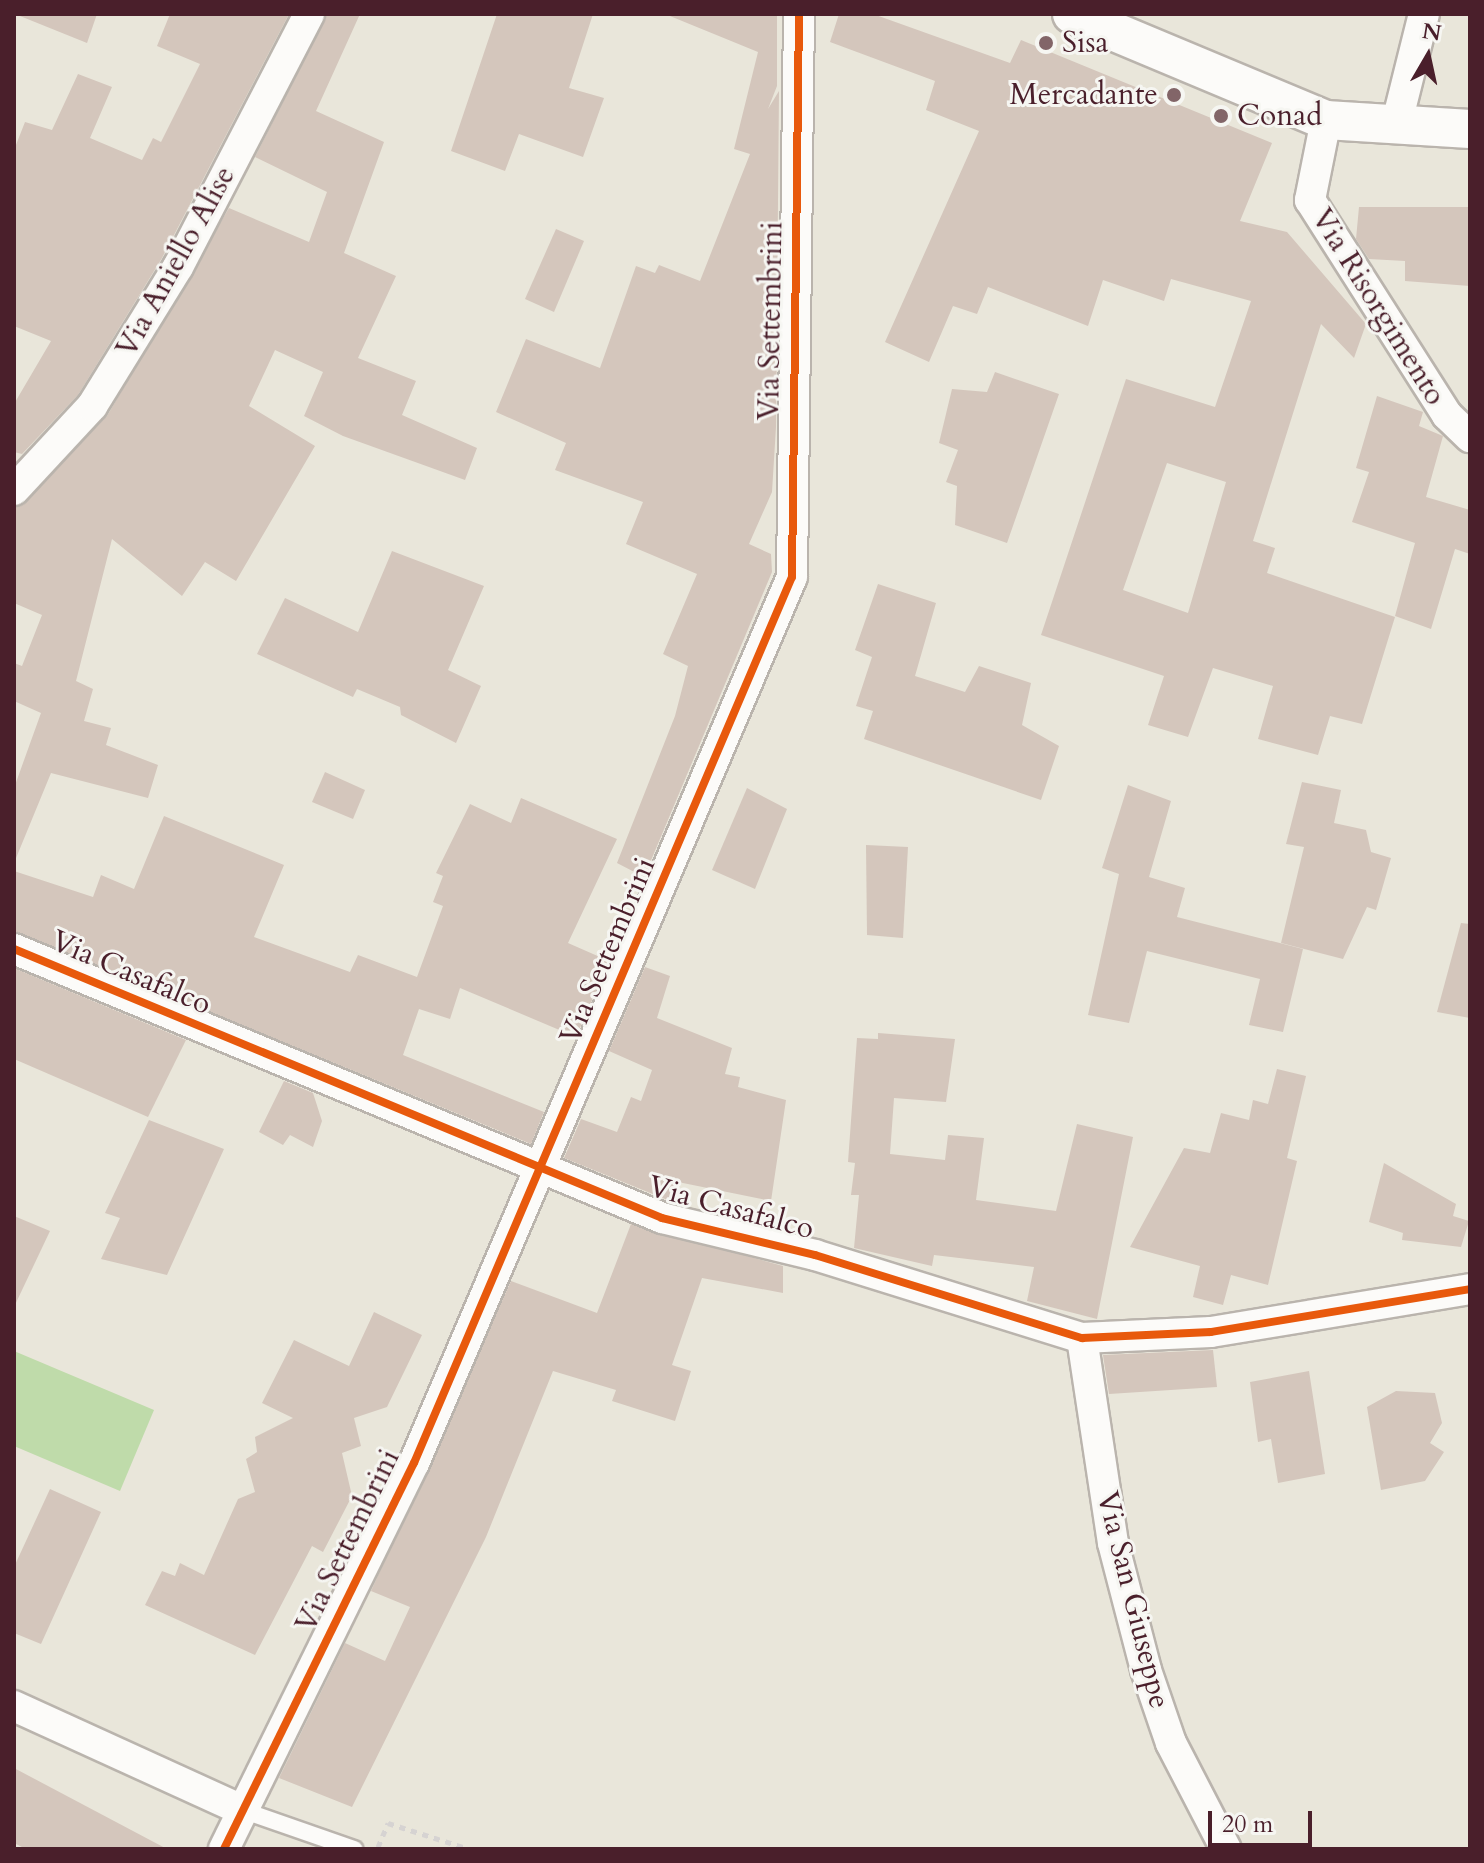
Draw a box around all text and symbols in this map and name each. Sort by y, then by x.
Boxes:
north arrow [1388,16,1468,96]
text: N [1420,16,1444,49]
place label: Sisa [1062,25,1108,61]
marker: Sisa [1037,34,1055,52]
place label: Mercadante [1009,77,1158,113]
marker: Mercadante [1165,86,1183,104]
place label: Conad [1237,98,1322,134]
marker: Conad [1212,107,1230,125]
street label: Via Aniello Alise [109,160,243,364]
street label: Via Risorgimento [1303,202,1453,412]
street label: Via Settembrini [751,221,791,421]
street label: Via Settembrini [553,852,663,1050]
street label: Via Casafalco [46,923,216,1023]
street label: Via Casafalco [644,1169,818,1247]
street label: Via Settembrini [288,1444,408,1638]
street label: Via San Giuseppe [1089,1488,1177,1712]
scale bar [1212,1795,1316,1845]
text: 20 m [1222,1808,1273,1841]

